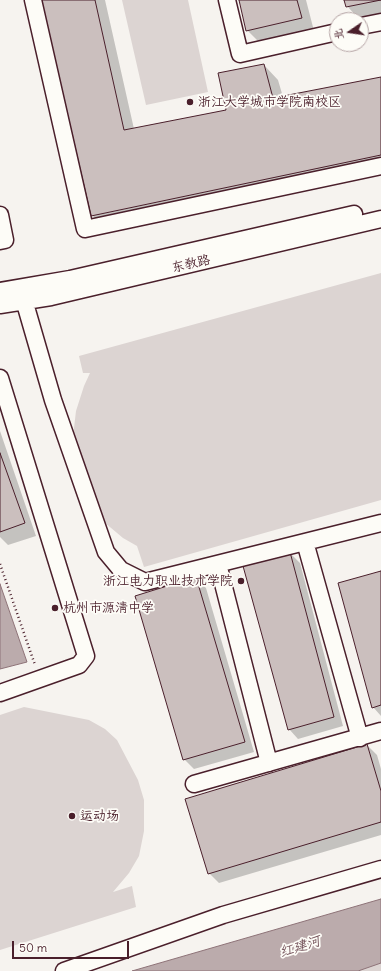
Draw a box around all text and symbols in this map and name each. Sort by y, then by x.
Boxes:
north arrow [329,12,369,52]
text: 北 [330,28,346,41]
place label: 浙江大学城市学院南校区 [198,94,341,110]
marker: 浙江大学城市学院南校区 [185,97,195,107]
street label: 东教路 [170,252,212,276]
place label: 浙江电力职业技术学院 [103,573,233,589]
marker: 浙江电力职业技术学院 [236,576,246,586]
place label: 杭州市源清中学 [63,600,154,616]
marker: 杭州市源清中学 [50,603,60,613]
place label: 运动场 [80,808,119,824]
marker: 运动场 [67,811,77,821]
scale bar [14,933,131,959]
water label: 红建河 [277,933,323,961]
text: 50 m [19,940,47,955]

